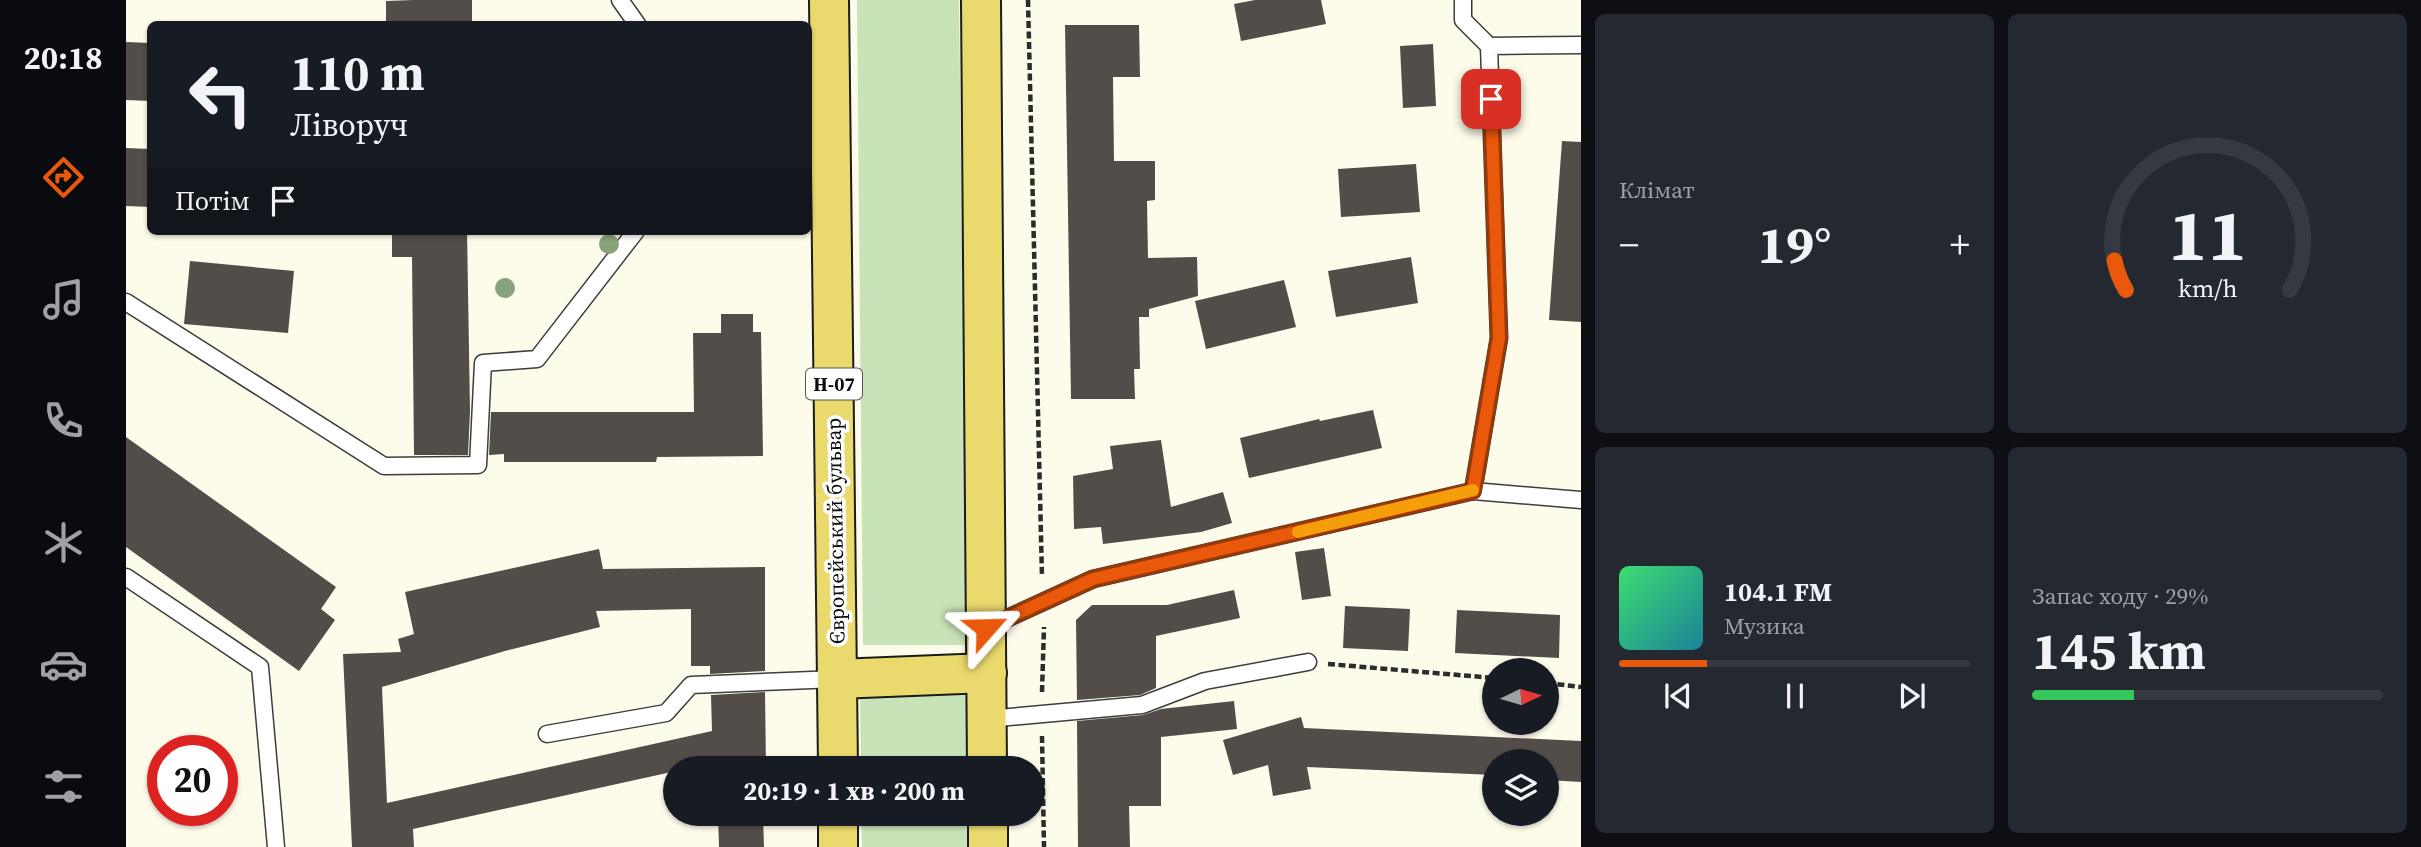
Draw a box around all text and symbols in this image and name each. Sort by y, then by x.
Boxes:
text: 20:18 [24,36,102,80]
text: 110 m [290,39,425,106]
icon: left [175,49,266,140]
pin [1461,69,1521,129]
icon: arrive [1472,80,1510,118]
text: Ліворуч [290,103,408,147]
icon: directions [39,153,88,202]
text: Клімат [1619,174,1695,206]
icon: arrive [264,182,302,220]
text: Потім [175,183,250,219]
text: 11 [2168,185,2247,284]
text: 19° [1758,209,1831,280]
text: − [1619,219,1639,271]
text: + [1950,219,1970,271]
text: km/h [2178,270,2237,304]
icon: music [39,275,88,324]
road number: Н-07 [806,368,862,400]
icon: phone [39,396,88,445]
street label: Європейський бульвар [819,418,851,644]
icon: climate [39,518,88,567]
text: 104.1 FM [1724,574,1832,610]
text: Запас ходу · 29% [2032,580,2208,612]
position arrow [949,591,1023,665]
text: Музика [1724,610,1805,642]
text: 145 km [2032,615,2206,686]
icon: car [39,640,88,689]
north arrow [1482,658,1559,735]
map controls [1482,658,1559,826]
icon: previous [1659,677,1697,715]
icon: pause [1776,677,1814,715]
icon: next [1893,677,1931,715]
speed limit sign: 20 [147,735,238,826]
button: layers [1482,749,1559,826]
icon: filters [39,762,88,811]
text: 20:19 · 1 хв · 200 m [743,773,965,809]

